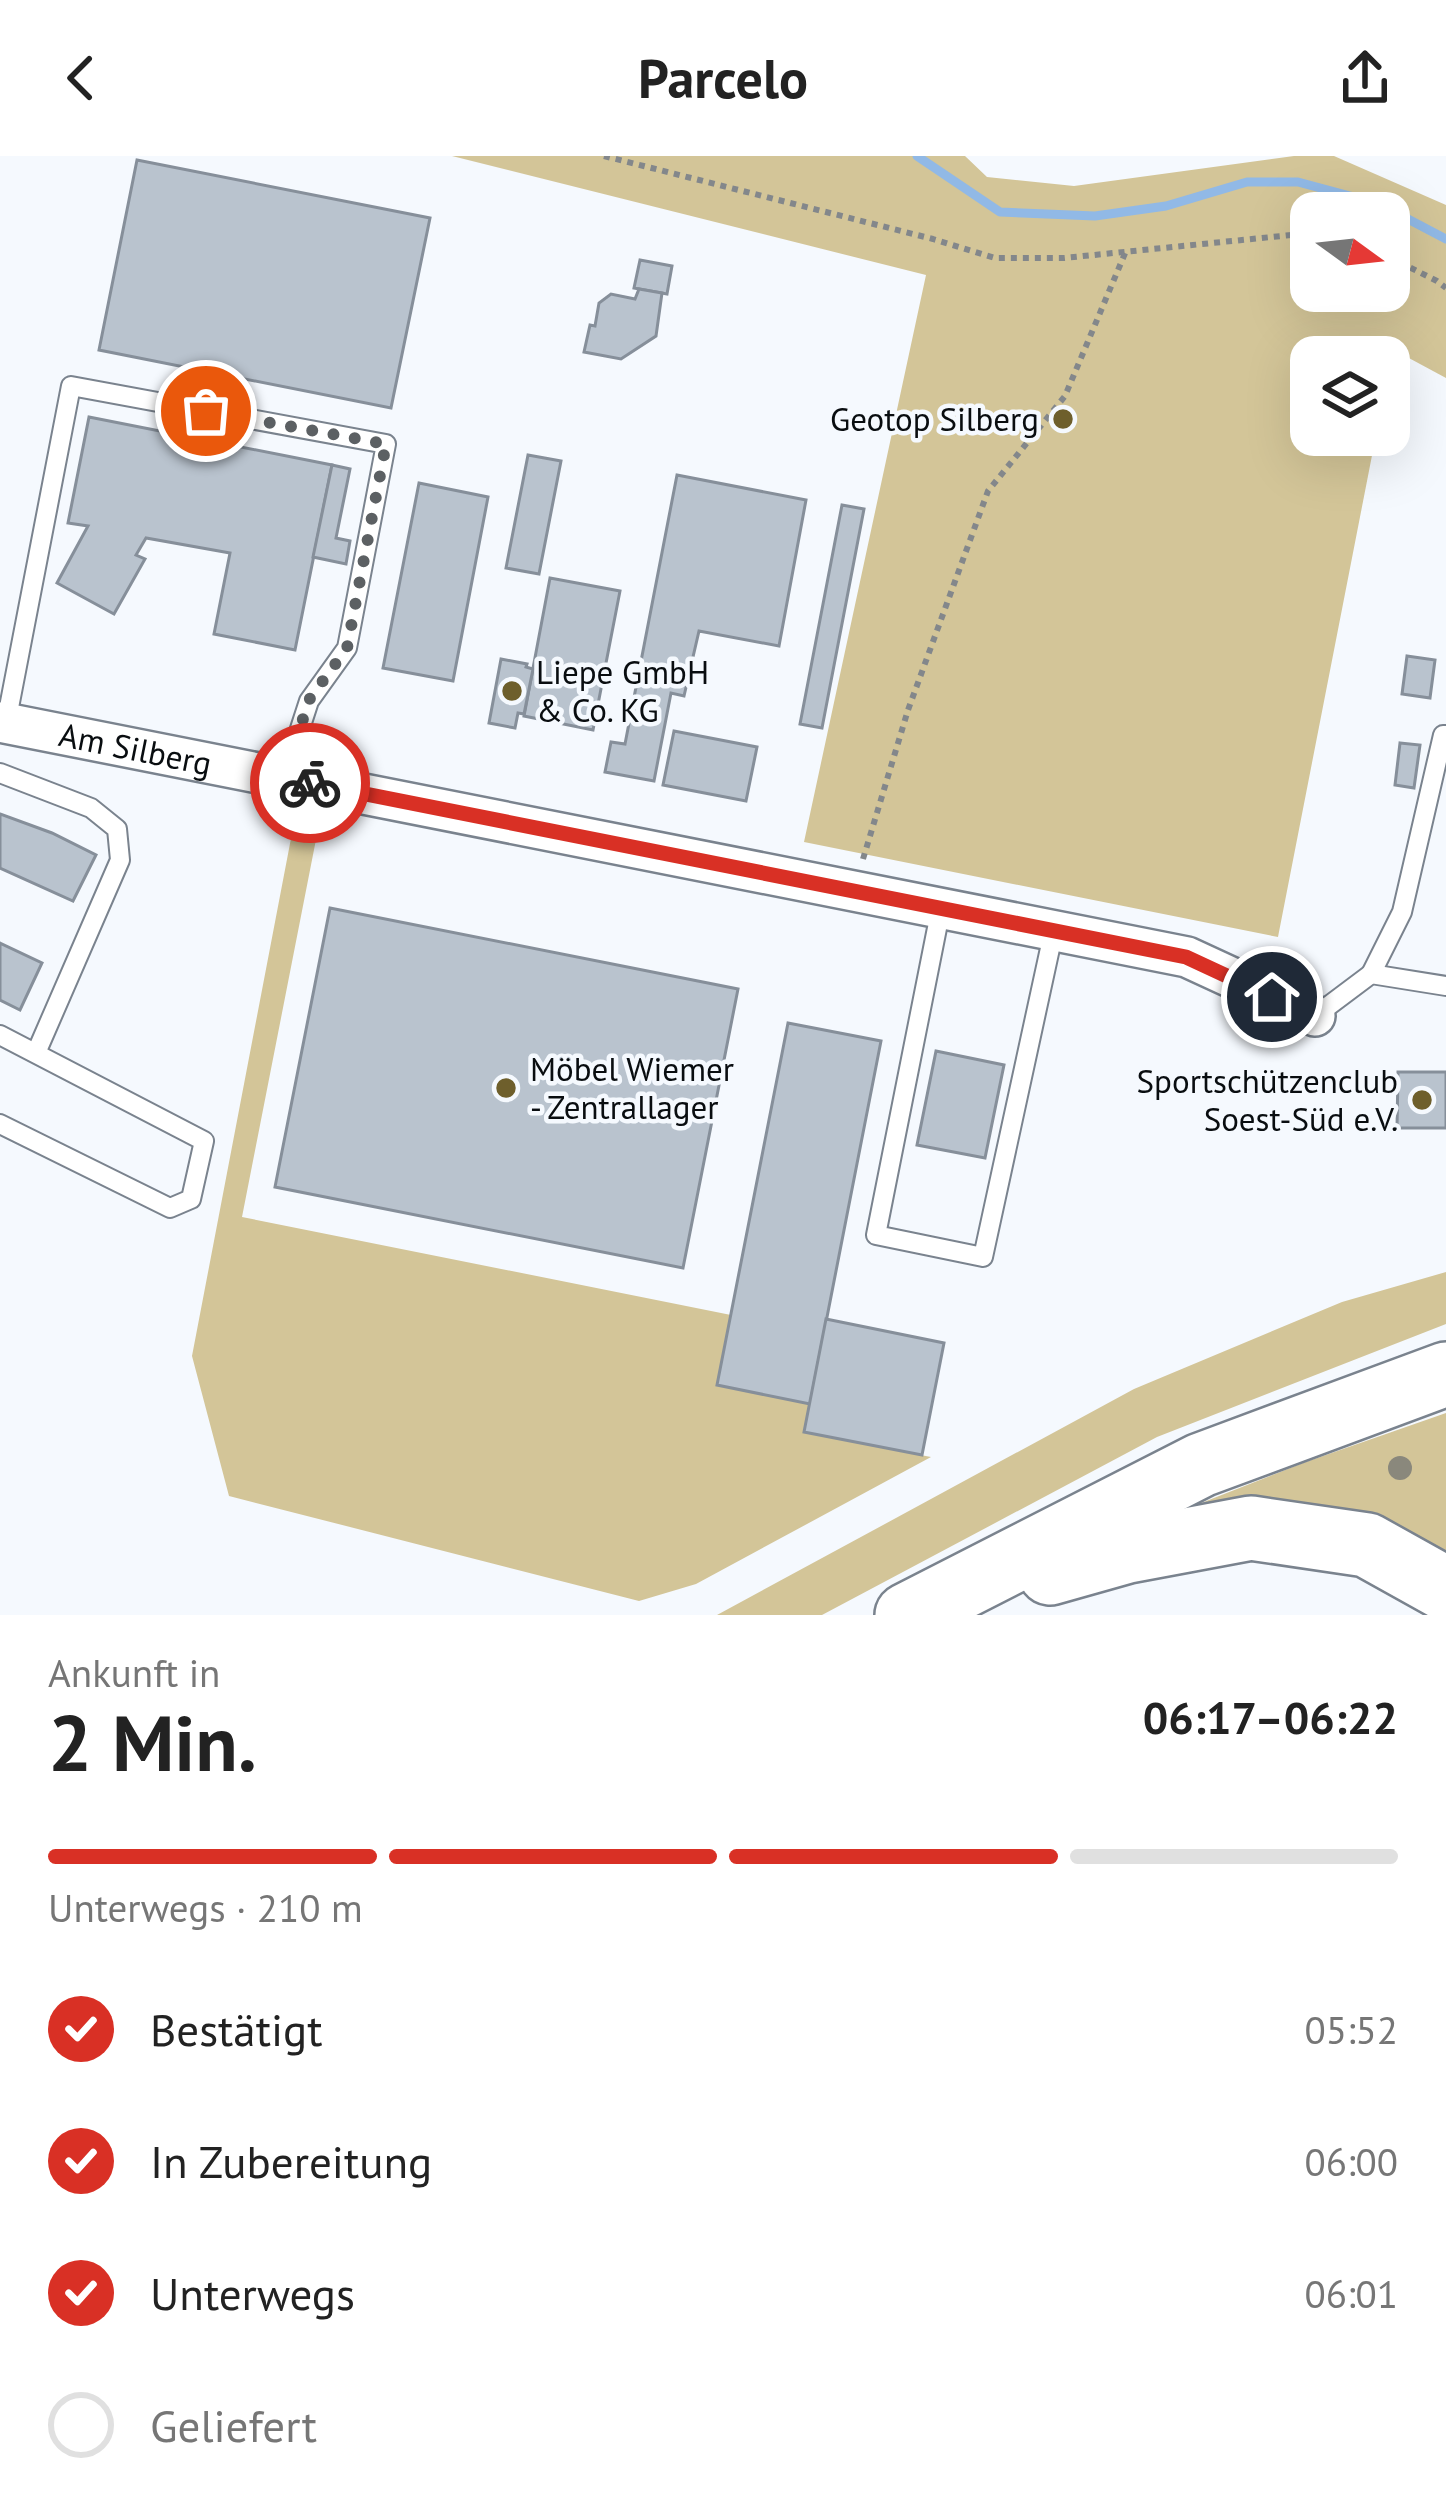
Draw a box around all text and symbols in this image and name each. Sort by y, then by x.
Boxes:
text: Parcelo [638,43,808,113]
icon: back [48,45,114,111]
icon: share [1332,45,1398,111]
north arrow [1290,192,1410,312]
map controls [1290,192,1410,456]
button: layers [1290,336,1410,456]
pin [155,360,257,462]
icon: bag [173,378,239,444]
place label: Geotop Silberg [830,397,1039,440]
marker: Geotop Silberg [1050,406,1076,432]
place label: Liepe GmbH & Co. KG [536,650,709,731]
marker: Liepe GmbH & Co. KG [499,678,525,704]
street label: Am Silberg [56,712,215,784]
courier [250,723,370,843]
icon: bike [277,750,343,816]
pin [1221,946,1323,1048]
icon: home [1239,964,1305,1030]
place label: Möbel Wiemer - Zentrallager [530,1047,734,1128]
place label: Sportschützenclub Soest-Süd e.V. [1137,1059,1398,1140]
marker: Möbel Wiemer - Zentrallager [493,1075,519,1101]
marker: Sportschützenclub Soest-Süd e.V. [1409,1087,1435,1113]
text: Ankunft in [48,1647,220,1698]
text: 06:17–06:22 [1143,1688,1398,1746]
text: 2 Min. [48,1692,257,1793]
text: Unterwegs · 210 m [48,1882,363,1933]
icon: check [48,1996,114,2062]
text: Bestätigt [150,2000,322,2058]
text: 05:52 [1304,2004,1398,2055]
icon: check [48,2128,114,2194]
text: In Zubereitung [150,2132,432,2190]
text: 06:00 [1304,2136,1398,2187]
icon: check [48,2260,114,2326]
text: Unterwegs [150,2264,355,2322]
text: 06:01 [1304,2268,1398,2319]
text: Geliefert [150,2396,317,2454]

